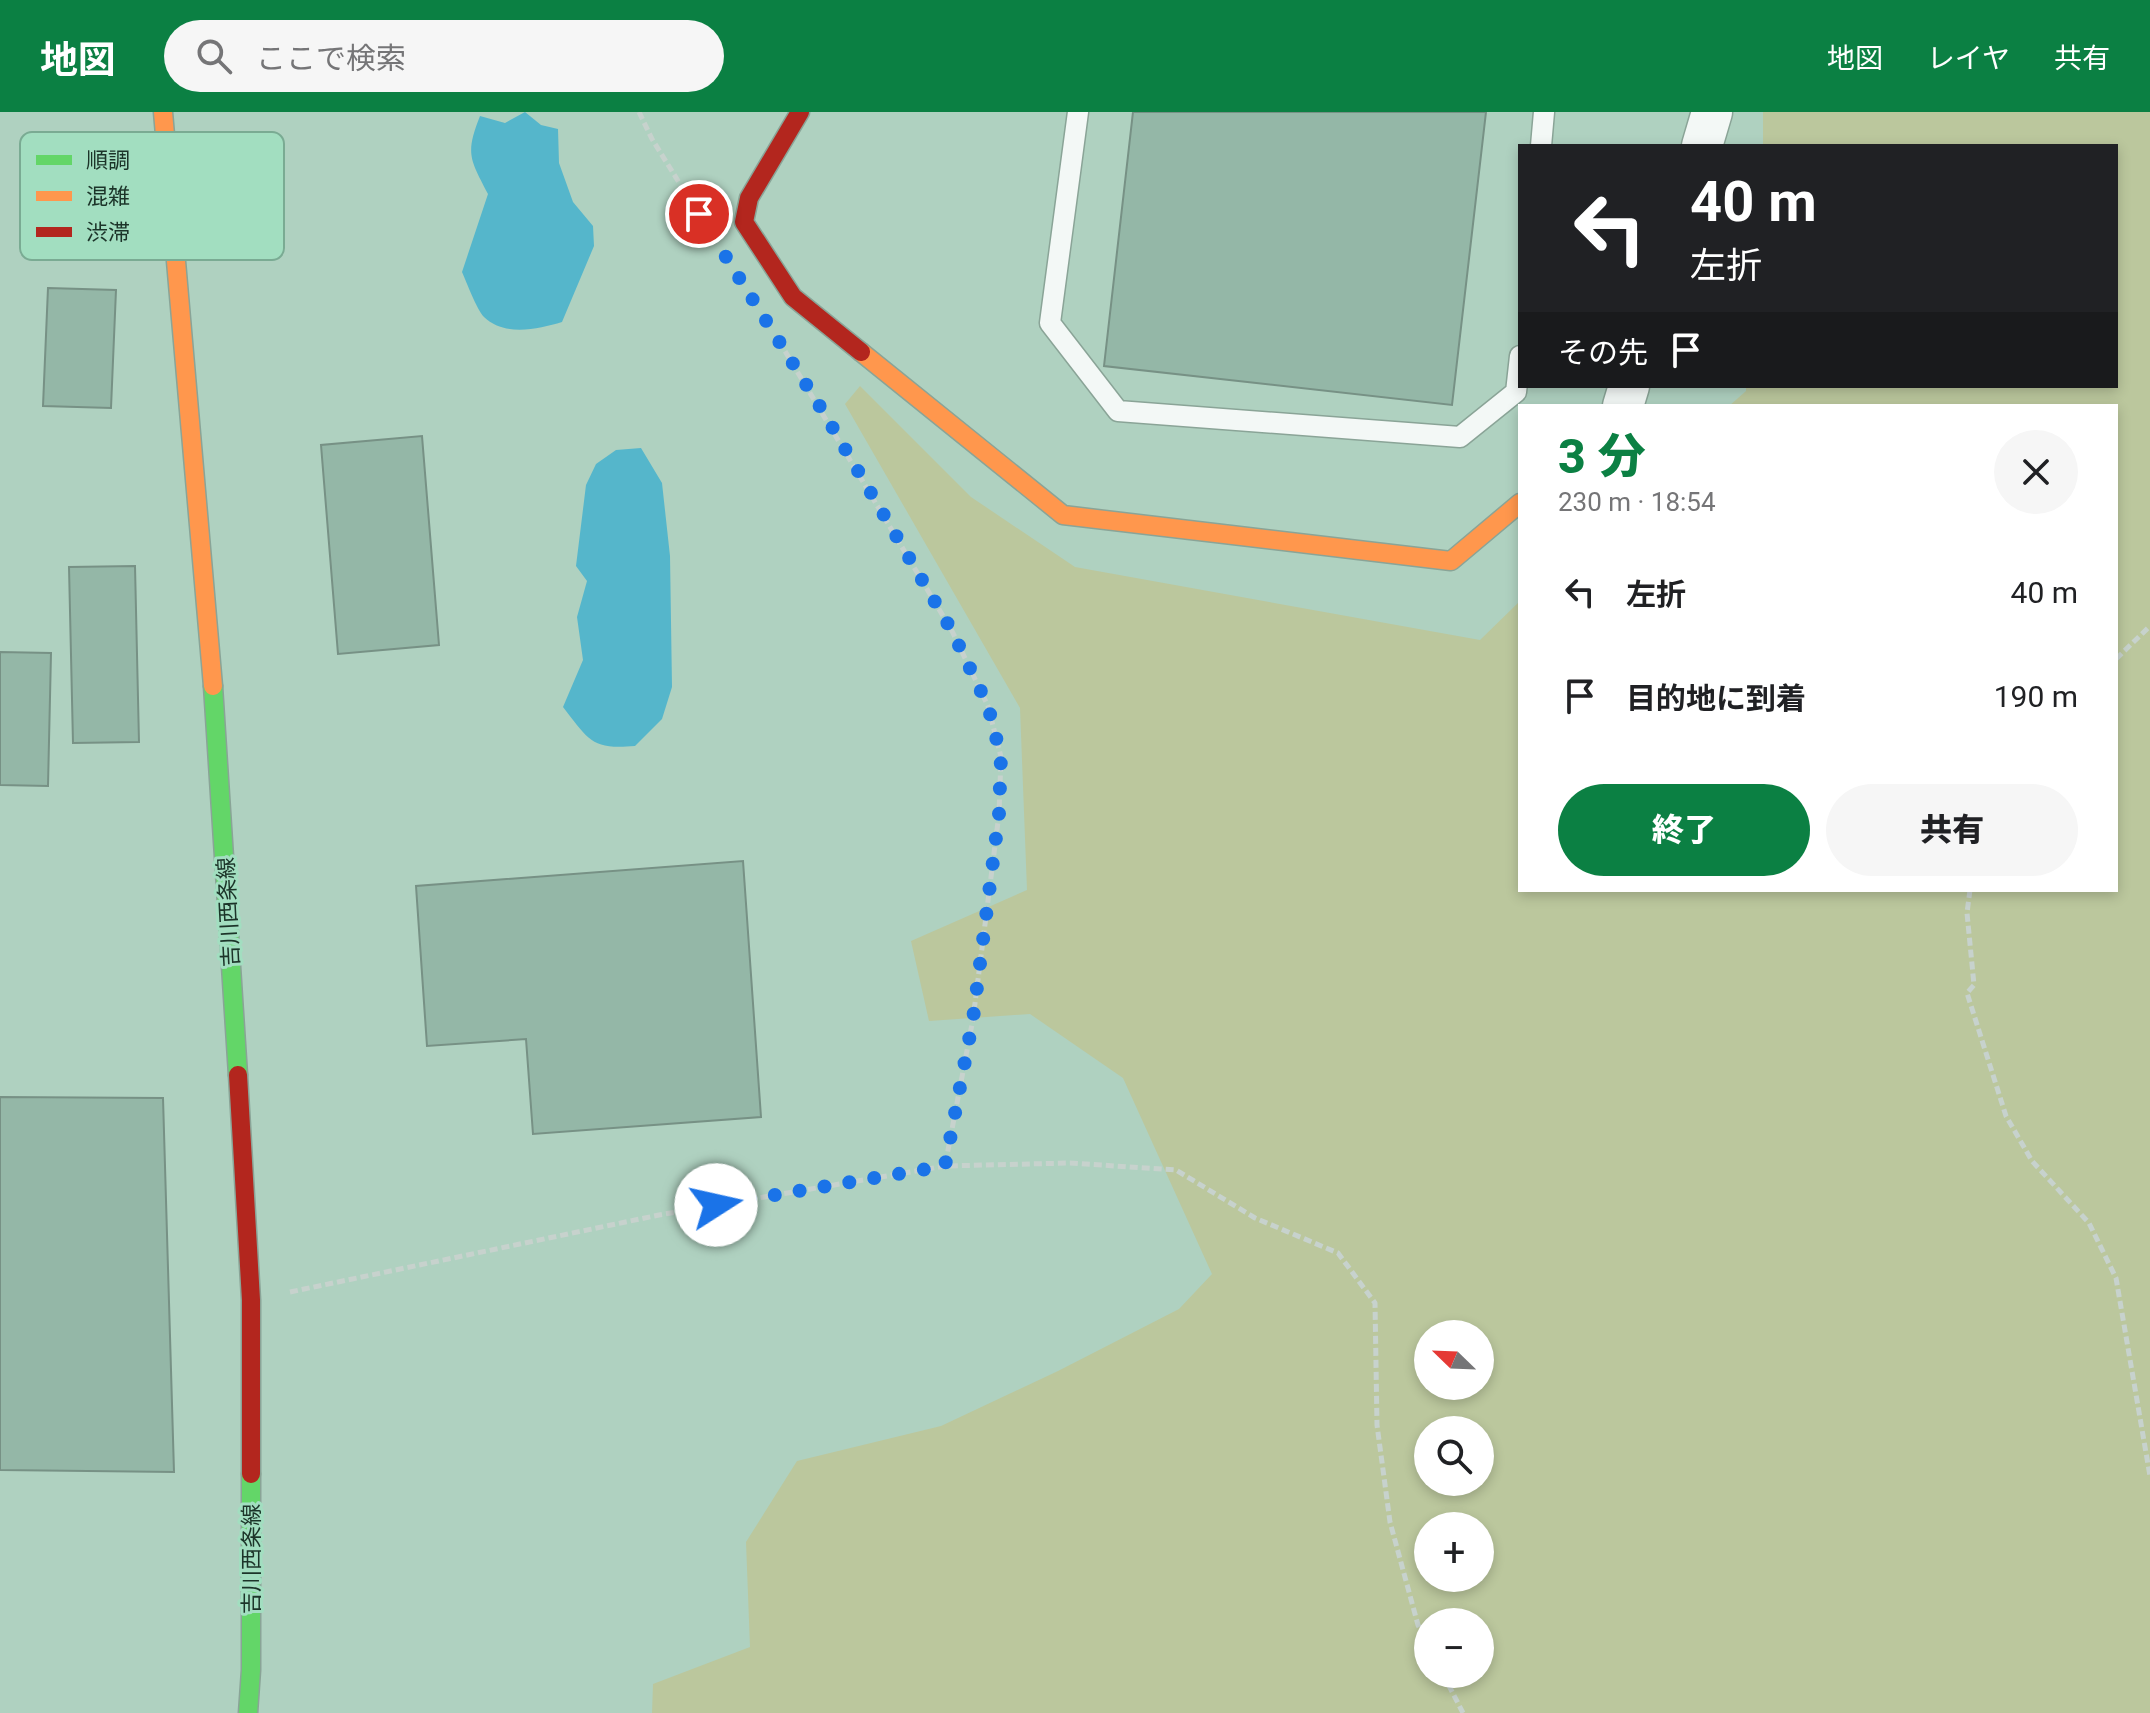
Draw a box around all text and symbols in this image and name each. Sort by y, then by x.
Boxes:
search box [164,20,724,92]
icon: search [192,34,236,78]
text: 地図 [40,38,116,82]
text: ここで検索 [256,41,406,76]
text: 地図 [1827,42,1883,75]
text: レイヤ [1927,42,2010,75]
text: 共有 [2054,42,2110,75]
legend [20,132,284,260]
text: 順調 [86,148,130,173]
text: 40 m [1690,169,1817,235]
icon: left [1558,176,1662,280]
pin [665,180,733,248]
text: 混雑 [86,184,130,209]
icon: arrive [677,192,721,236]
text: 渋滞 [86,220,130,245]
text: 左折 [1690,245,1762,287]
icon: arrive [1664,328,1708,372]
text: その先 [1558,335,1648,370]
text: 3 分 [1558,428,1646,485]
button: close [1994,430,2078,514]
text: 230 m · 18:54 [1558,487,1716,517]
icon: left [1558,570,1602,614]
text: 40 m [2011,575,2078,610]
text: 左折 [1626,577,1686,612]
icon: arrive [1558,674,1602,718]
text: 190 m [1994,679,2078,714]
text: 目的地に到着 [1626,681,1806,716]
button: 終了 [1558,784,1810,876]
button: 共有 [1826,784,2078,876]
street label: 吉川西条線 [213,856,244,968]
position arrow [674,1163,758,1247]
north arrow [1414,1320,1494,1400]
map controls [1414,1320,1494,1688]
button: search [1414,1416,1494,1496]
street label: 吉川西条線 [239,1504,264,1614]
button: + [1414,1512,1494,1592]
button: − [1414,1608,1494,1688]

